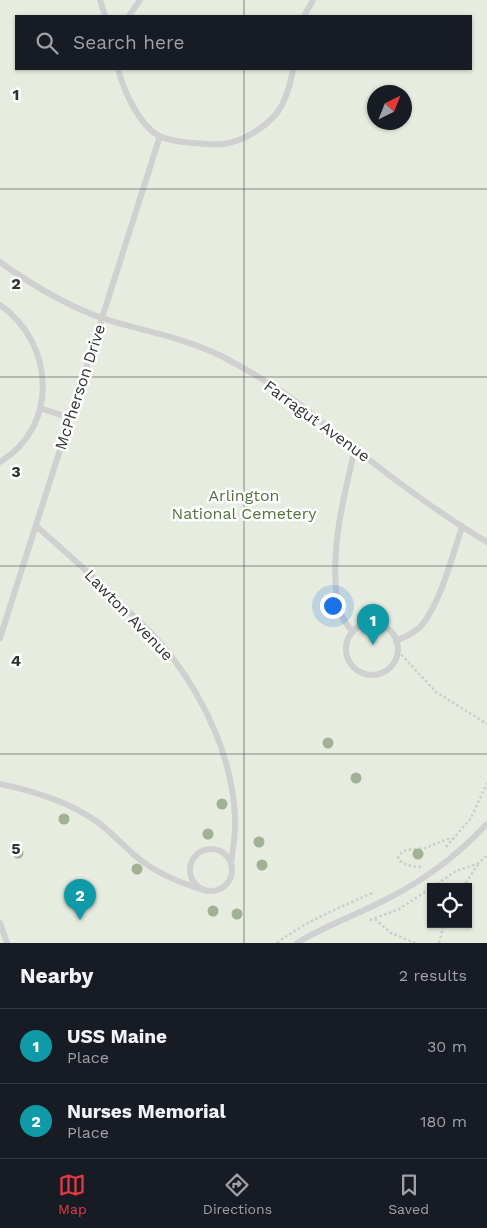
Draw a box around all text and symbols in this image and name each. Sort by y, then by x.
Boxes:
search box [15,15,472,70]
icon: search [33,29,61,57]
text: Search here [73,31,184,54]
text: 1 [13,85,19,104]
north arrow [367,85,412,130]
text: 2 [11,274,21,293]
street label: McPherson Drive [51,322,109,452]
street label: Farragut Avenue [260,376,374,466]
text: 3 [11,462,21,481]
park label: Arlington National Cemetery [172,486,317,523]
street label: Lawton Avenue [81,565,177,665]
your location [320,593,346,619]
pin: 1 [357,604,389,645]
text: 4 [11,651,21,670]
text: 5 [11,839,21,858]
pin: 2 [64,879,96,920]
map controls [427,883,472,928]
button: locate [427,883,472,928]
text: Nearby [20,963,93,988]
text: 2 results [399,966,467,985]
text: USS Maine [67,1025,167,1048]
text: 1 [33,1037,39,1056]
text: 30 m [427,1037,467,1056]
text: Place [67,1048,109,1067]
text: Nurses Memorial [67,1100,226,1123]
text: 2 [31,1112,41,1131]
text: 180 m [420,1112,467,1131]
text: Place [67,1123,109,1142]
tab: Map [58,1171,87,1217]
tab: Directions [203,1171,272,1217]
tab: Saved [388,1171,429,1217]

